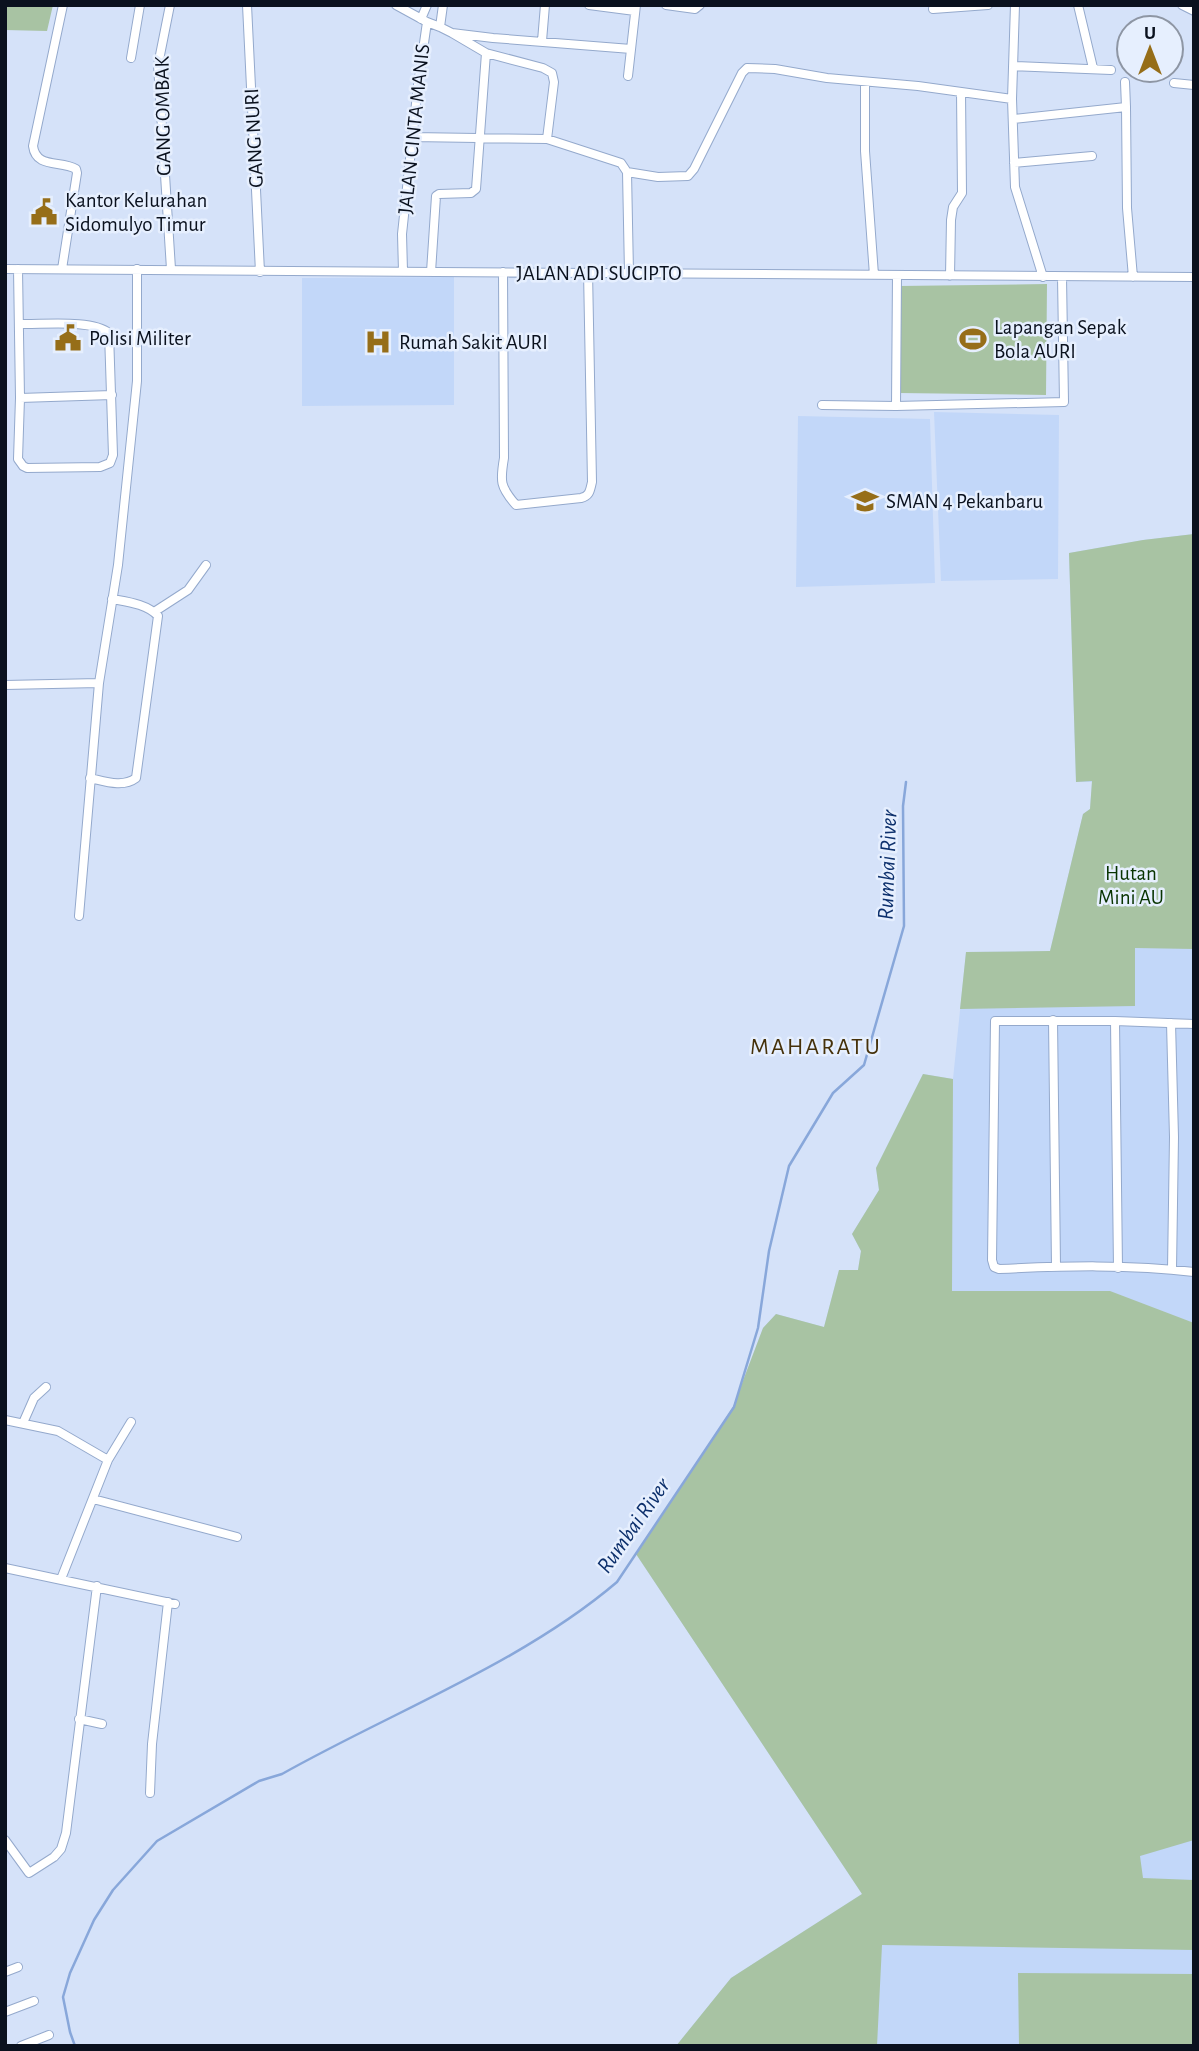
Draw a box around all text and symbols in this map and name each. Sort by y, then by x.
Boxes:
north arrow [1115,14,1185,84]
text: U [1144,24,1156,43]
street label: JALAN CINTA MANIS [395,43,433,215]
street label: GANG OMBAK [151,56,175,176]
street label: GANG NURI [241,88,267,188]
place label: Kantor Kelurahan Sidomulyo Timur [65,190,207,235]
public building icon: Kantor Kelurahan Sidomulyo Timur [29,197,59,227]
street label: JALAN ADI SUCIPTO [516,263,682,284]
place label: Lapangan Sepak Bola AURI [994,317,1127,362]
public building icon: Polisi Militer [53,323,83,353]
sports icon: Lapangan Sepak Bola AURI [958,324,988,354]
hospital icon: Rumah Sakit AURI [363,327,393,357]
place label: Polisi Militer [89,328,191,349]
place label: Rumah Sakit AURI [399,332,548,353]
school or university icon: SMAN 4 Pekanbaru [850,486,880,516]
place label: SMAN 4 Pekanbaru [886,491,1043,512]
water label: Rumbai River [875,809,901,920]
park label: Hutan Mini AU [1098,863,1164,908]
district label: MAHARATU [750,1035,882,1059]
water label: Rumbai River [593,1474,675,1578]

